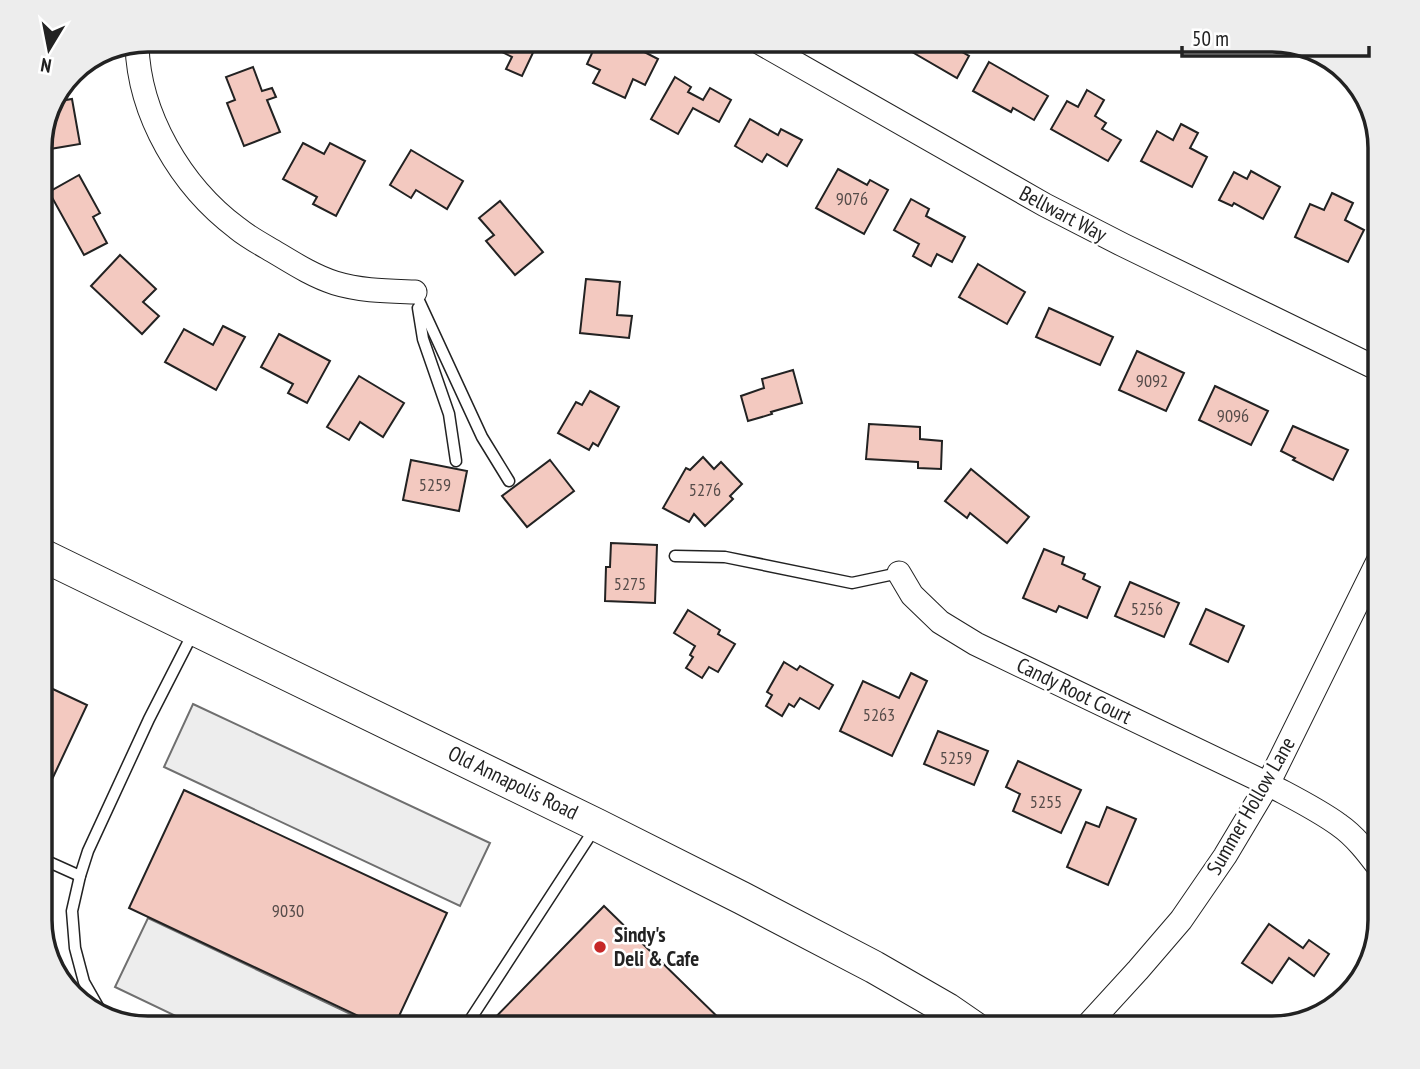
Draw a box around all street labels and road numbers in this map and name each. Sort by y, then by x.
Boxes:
street label: Bellwart Way [1015,179,1112,248]
street label: Candy Root Court [1012,651,1136,730]
street label: Summer Hollow Lane [1200,732,1301,879]
street label: Old Annapolis Road [444,739,583,826]

